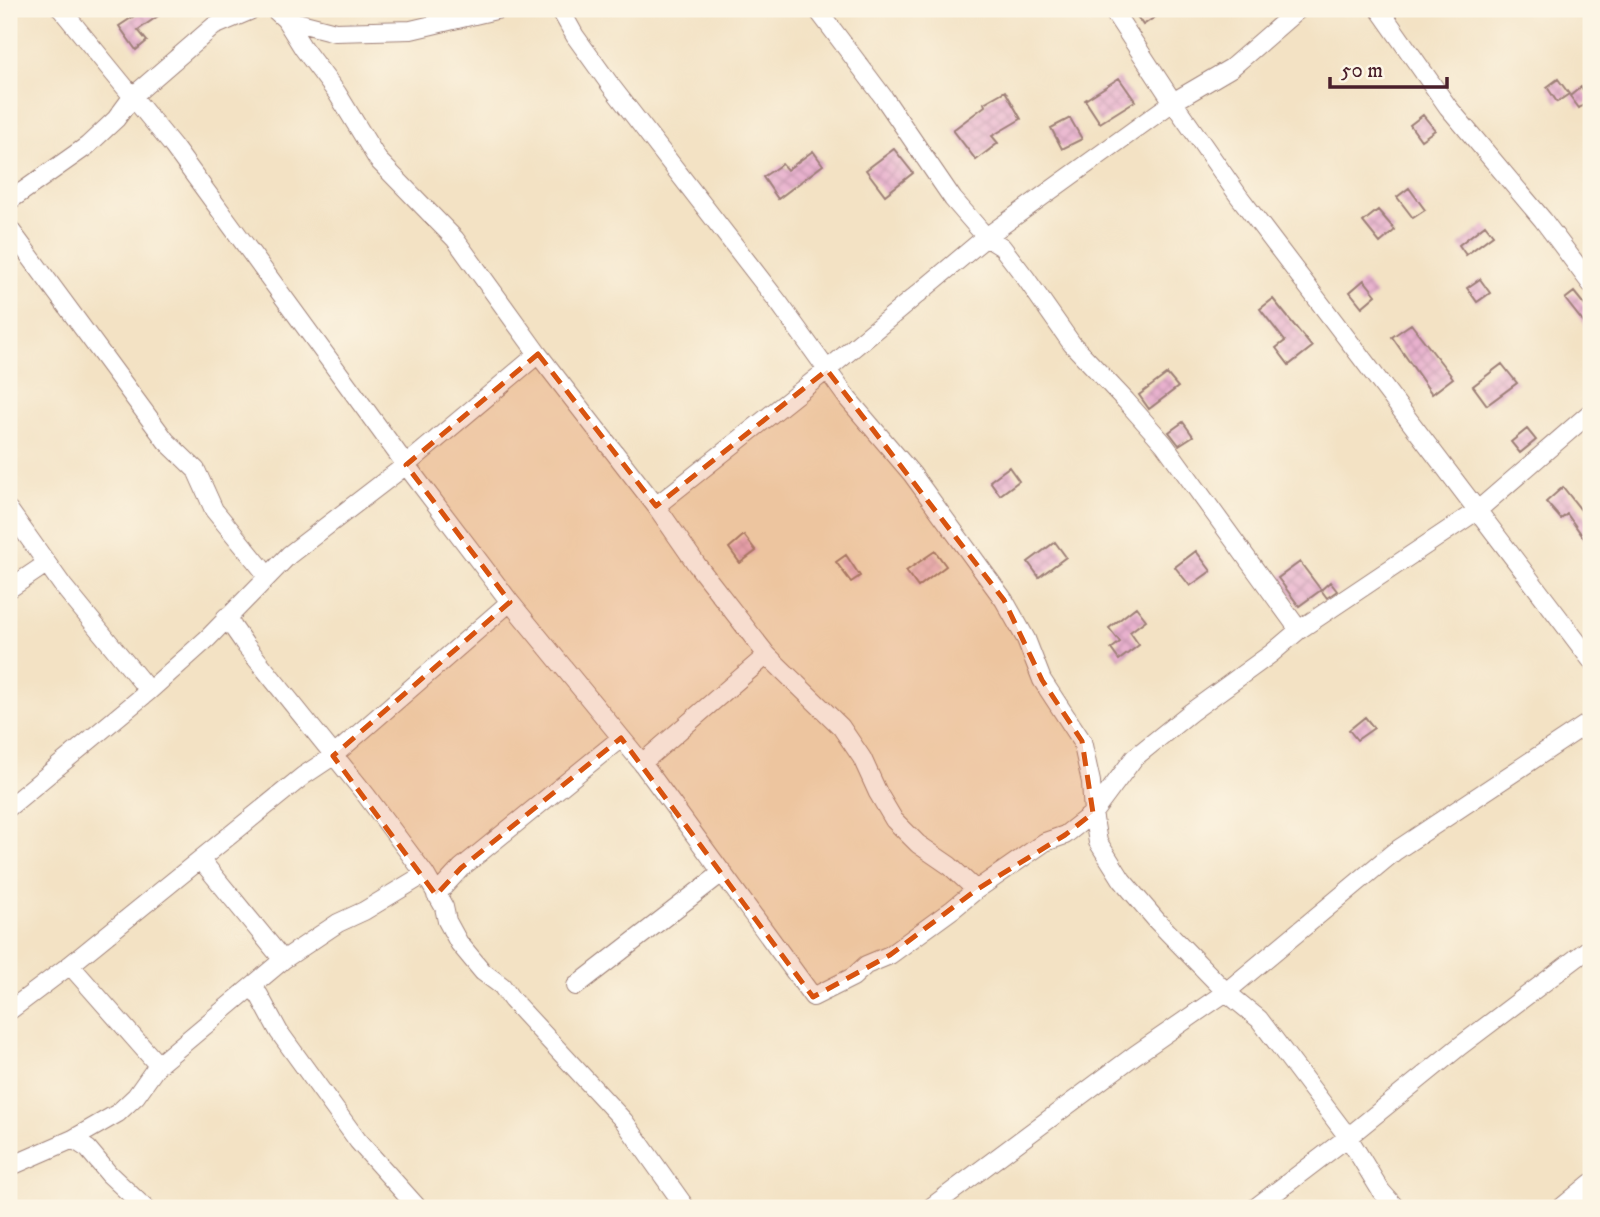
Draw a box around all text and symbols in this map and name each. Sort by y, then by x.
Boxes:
scale bar [1330,46,1448,90]
text: 50 m [1341,58,1383,84]

